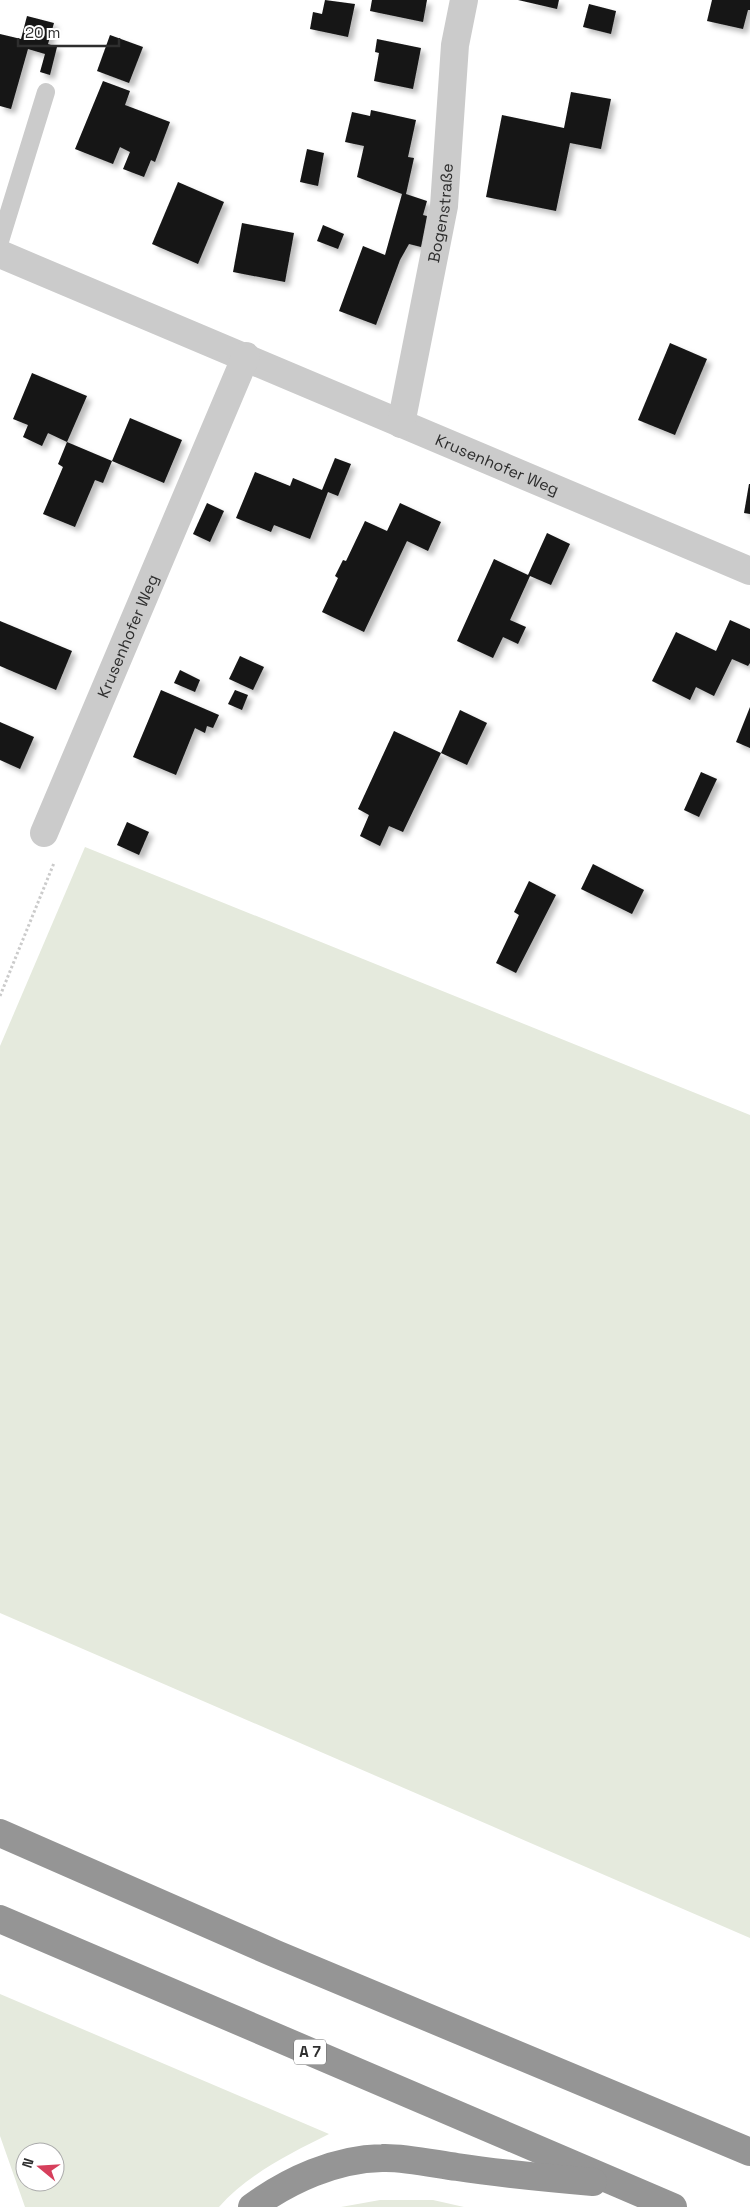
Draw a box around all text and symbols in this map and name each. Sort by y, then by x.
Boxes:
scale bar [18,15,119,47]
text: 20 m [25,23,60,42]
street label: Bogenstraße [423,163,458,264]
street label: Krusenhofer Weg [432,429,562,500]
street label: Krusenhofer Weg [92,571,163,701]
road number: A 7 [294,2040,326,2064]
north arrow [15,2142,65,2192]
text: N [18,2156,38,2170]

